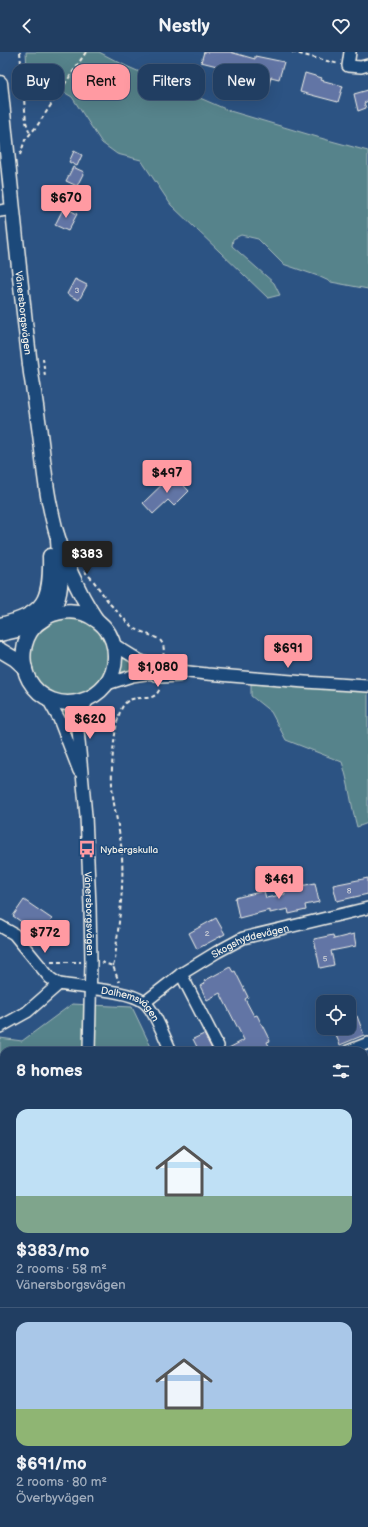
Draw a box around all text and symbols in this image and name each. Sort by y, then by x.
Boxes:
icon: back [16,15,38,37]
icon: heart [330,15,352,37]
text: Nestly [158,16,210,37]
chip: Buy [12,64,64,100]
chip: Rent [72,64,130,100]
chip: Filters [138,64,205,100]
chip: New [213,64,269,100]
pin: $670 [42,185,90,219]
text: $670 [50,190,82,206]
street label: Vänersborgsvägen [12,270,34,356]
house number: 3 [75,286,80,295]
pin: $497 [143,460,191,494]
text: $497 [151,465,183,481]
pin: $383 [63,541,111,575]
text: $383 [71,546,103,562]
pin: $691 [264,635,312,669]
text: $691 [273,640,303,656]
pin: $1,080 [125,654,191,688]
text: $1,080 [138,659,178,675]
pin: $620 [66,706,114,740]
text: $620 [74,711,106,727]
bus stop icon: Nybergskulla [77,839,97,859]
place label: Nybergskulla [100,844,159,856]
pin: $461 [255,866,303,900]
street label: Vänersborgsvägen [81,871,96,956]
text: $461 [264,871,294,887]
house number: 8 [347,886,352,895]
pin: $772 [21,920,69,954]
street label: Skogshyddevägen [209,922,290,961]
text: $772 [30,925,60,941]
house number: 2 [205,929,210,938]
house number: 5 [323,954,328,963]
street label: Dalhemsvägen [100,985,161,1024]
map controls [316,995,356,1035]
button: locate [316,995,356,1035]
icon: filters [330,1060,352,1082]
text: 8 homes [16,1061,82,1081]
icon: home [148,1135,220,1207]
text: $383/mo [16,1241,89,1261]
text: 2 rooms · 58 m² [16,1261,107,1277]
text: Vänersborgsvägen [16,1277,126,1293]
icon: home [148,1348,220,1420]
text: $691/mo [16,1454,87,1474]
text: 2 rooms · 80 m² [16,1474,107,1490]
text: Överbyvägen [16,1490,94,1506]

